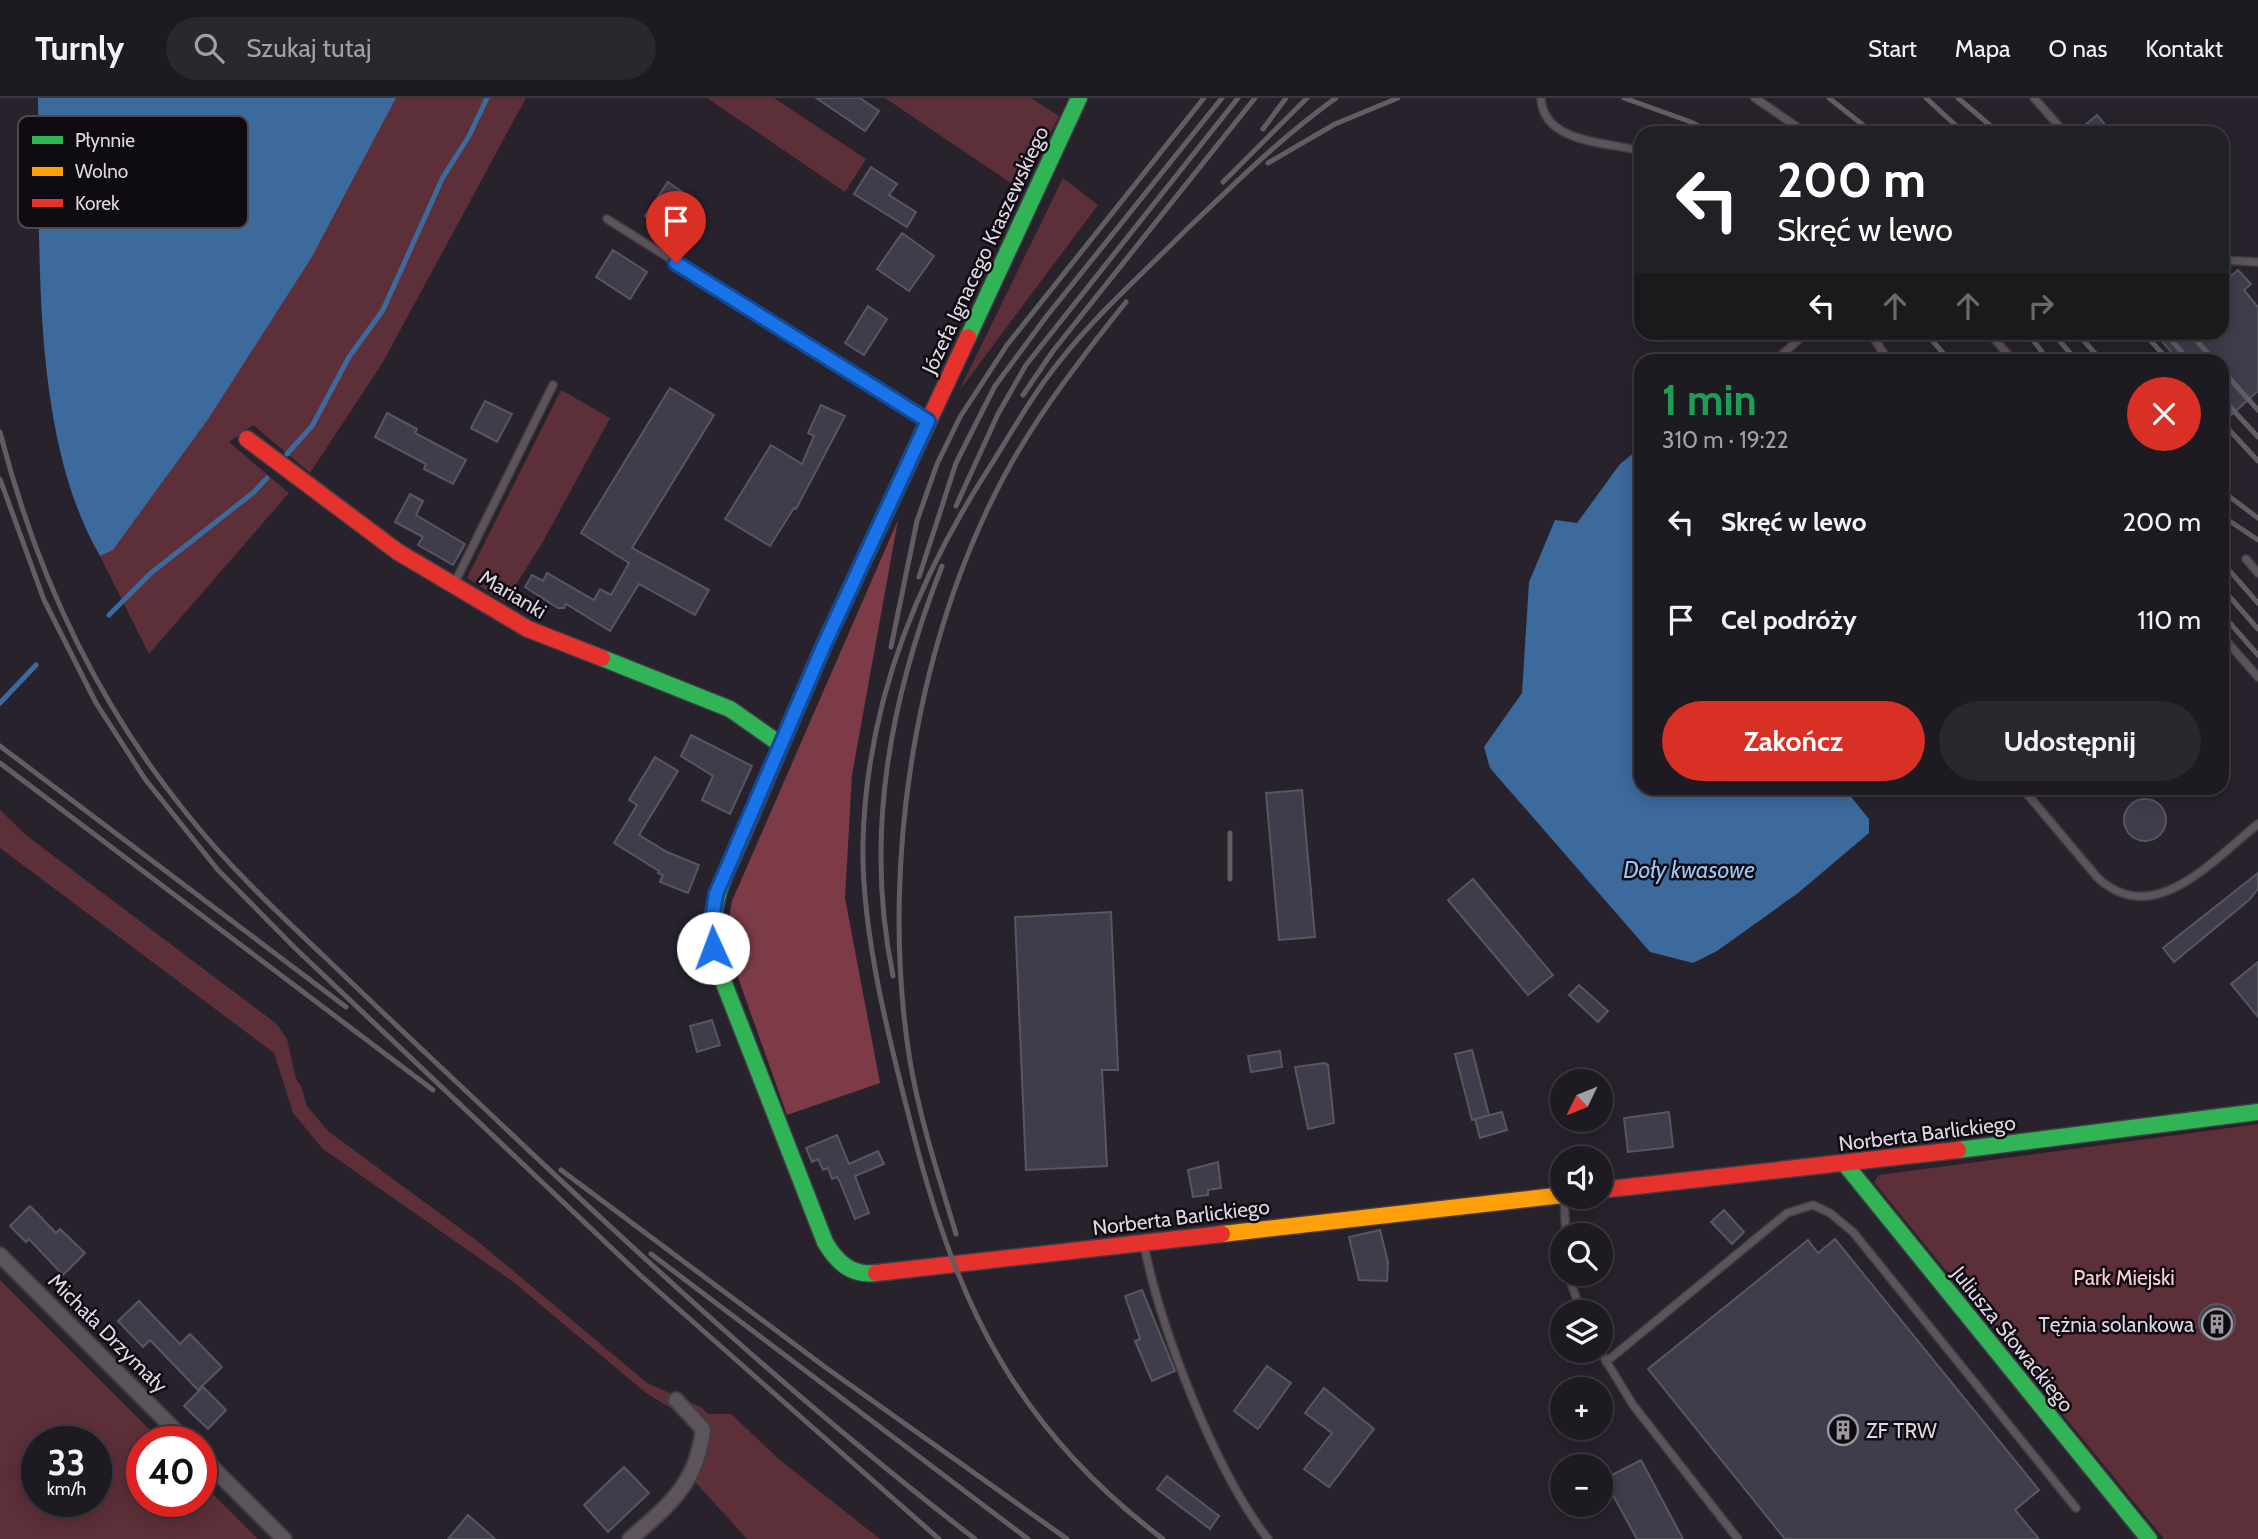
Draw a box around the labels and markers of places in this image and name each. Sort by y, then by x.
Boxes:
pin [646,191,706,263]
building icon: Tężnia solankowa [2200,1307,2234,1341]
place label: Tężnia solankowa [2039,1312,2194,1337]
building icon: ZF TRW [1826,1413,1860,1447]
place label: ZF TRW [1866,1418,1937,1443]

